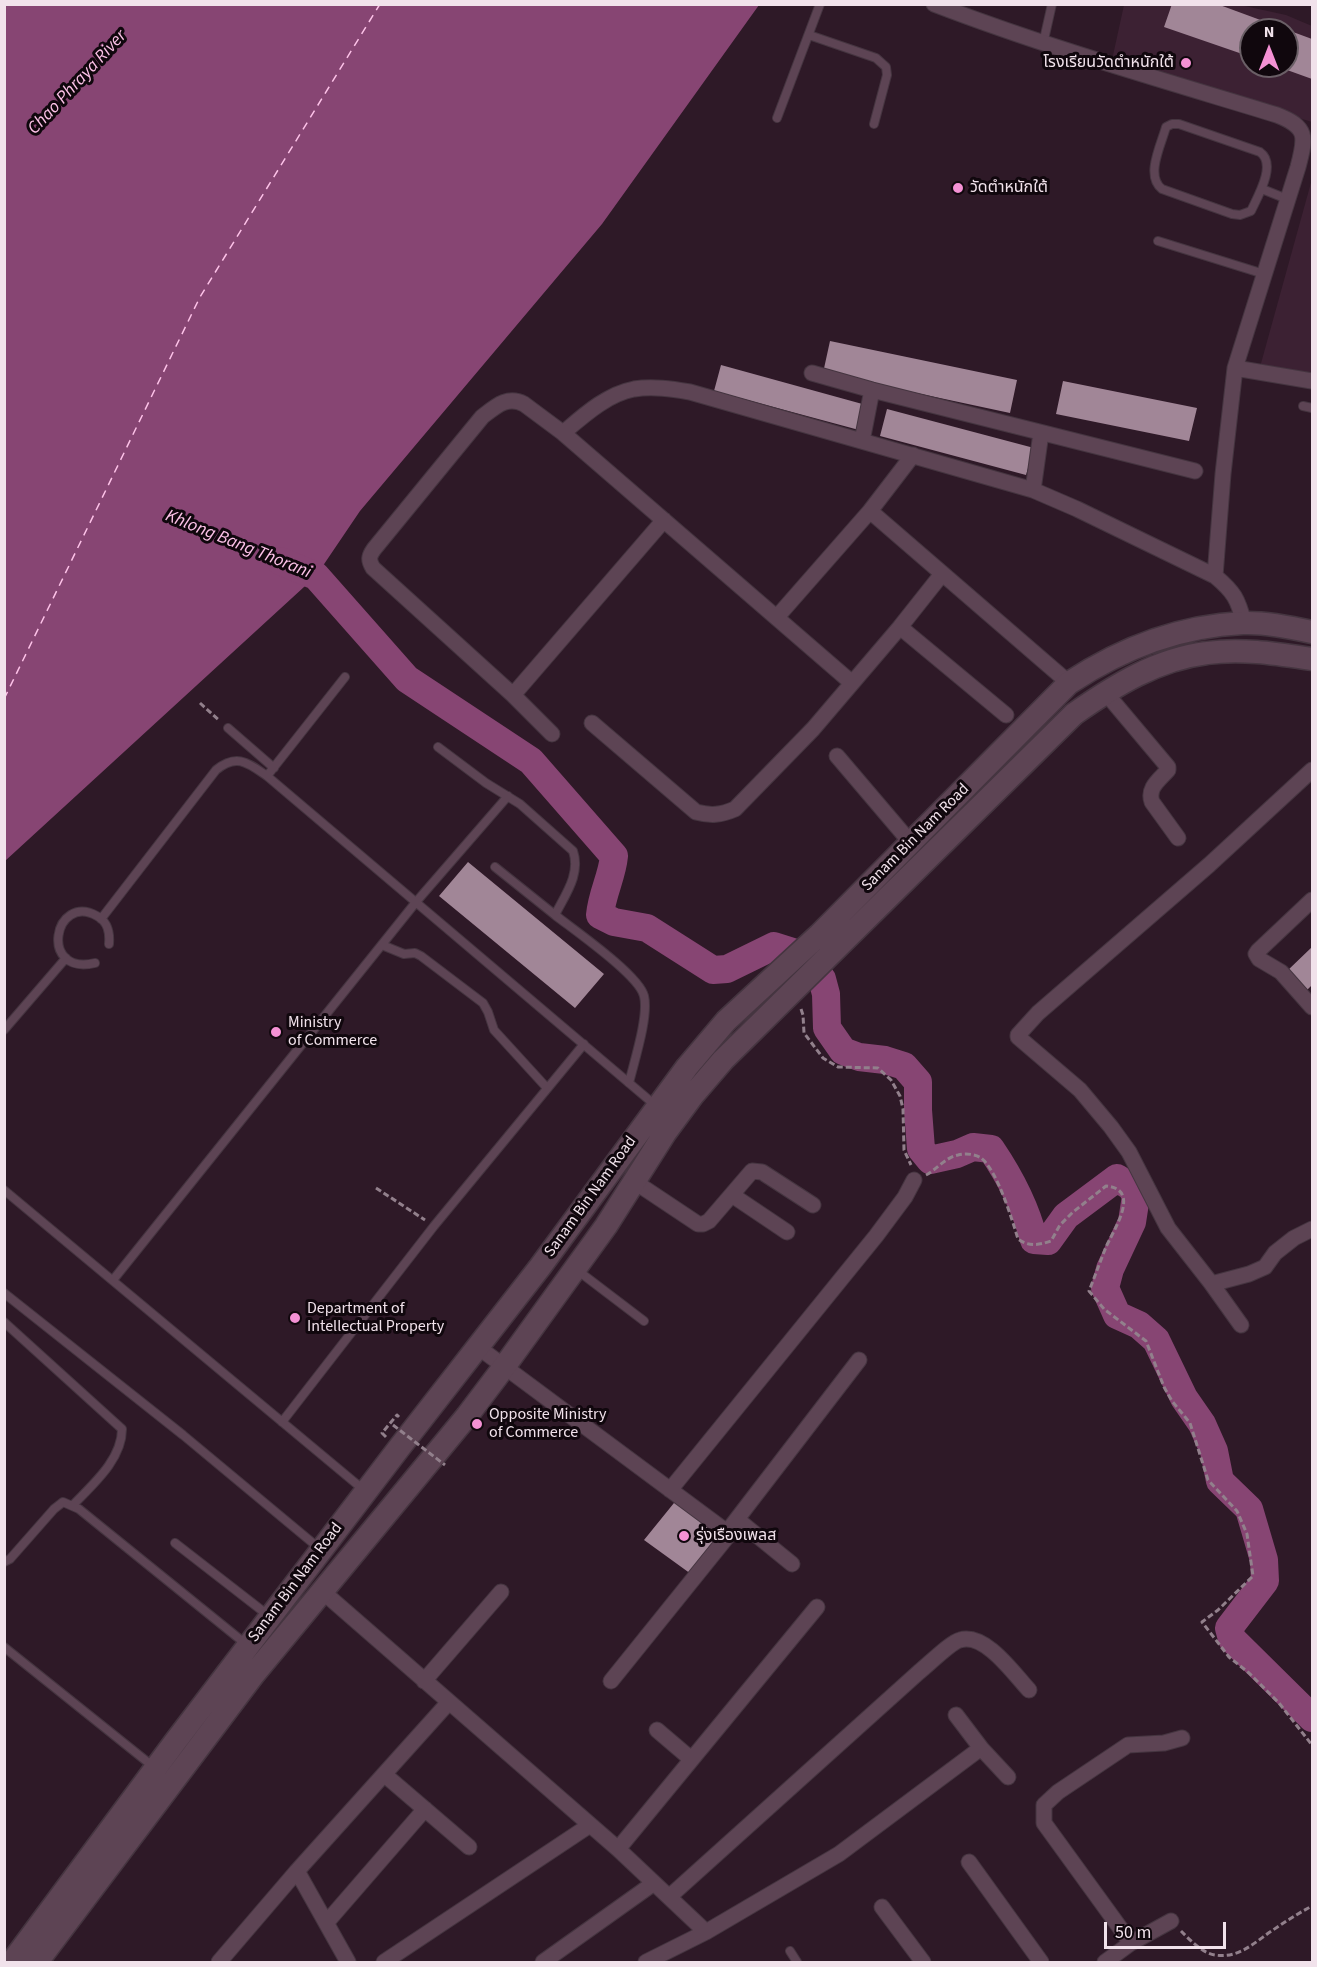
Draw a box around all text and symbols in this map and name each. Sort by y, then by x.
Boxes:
north arrow [1239,18,1299,78]
text: N [1264,21,1274,43]
water label: Chao Phraya River [24,26,132,140]
place label: โรงเรียนวัดตำหนักใต้ [1043,53,1174,73]
marker: โรงเรียนวัดตำหนักใต้ [1179,56,1193,70]
place label: วัดตำหนักใต้ [970,178,1048,198]
marker: วัดตำหนักใต้ [951,181,965,195]
water label: Khlong Bang Thorani [162,506,314,584]
street label: Sanam Bin Nam Road [858,780,974,896]
place label: Ministry of Commerce [288,1013,377,1051]
marker: Ministry of Commerce [269,1025,283,1039]
street label: Sanam Bin Nam Road [541,1133,641,1261]
place label: Department of Intellectual Property [307,1299,444,1337]
marker: Department of Intellectual Property [288,1311,302,1325]
place label: Opposite Ministry of Commerce [489,1405,606,1443]
marker: Opposite Ministry of Commerce [470,1417,484,1431]
street label: Sanam Bin Nam Road [245,1520,347,1646]
place label: รุ่งเรืองเพลส [696,1526,776,1546]
marker: รุ่งเรืองเพลส [677,1529,691,1543]
scale bar [1107,1910,1228,1948]
text: 50 m [1115,1920,1151,1945]

